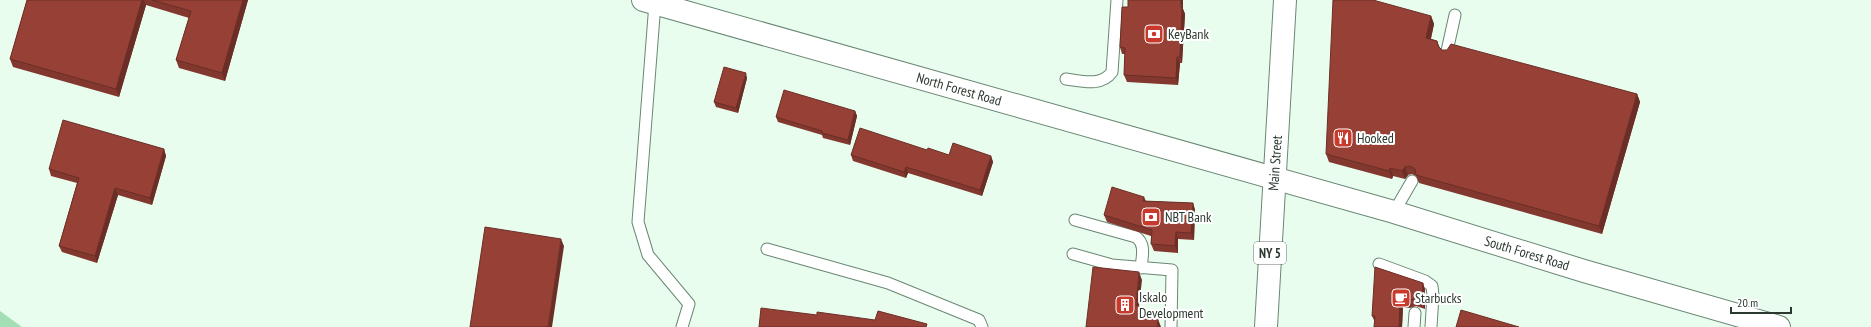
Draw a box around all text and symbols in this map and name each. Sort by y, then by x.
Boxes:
bank icon: KeyBank [1143,23,1165,45]
place label: KeyBank [1168,25,1210,43]
street label: North Forest Road [914,68,1004,110]
restaurant icon: Hooked [1332,127,1354,149]
place label: Hooked [1357,129,1394,147]
street label: Main Street [1264,134,1286,191]
bank icon: NBT Bank [1140,206,1162,228]
place label: NBT Bank [1165,208,1212,226]
street label: South Forest Road [1482,232,1572,274]
road number: NY 5 [1254,242,1286,264]
cafe icon: Starbucks [1390,287,1412,309]
place label: Iskalo Development [1139,288,1204,322]
place label: Starbucks [1415,289,1462,307]
scale bar [1731,289,1791,315]
building icon: Iskalo Development [1114,294,1136,316]
text: 20 m [1737,295,1758,310]

